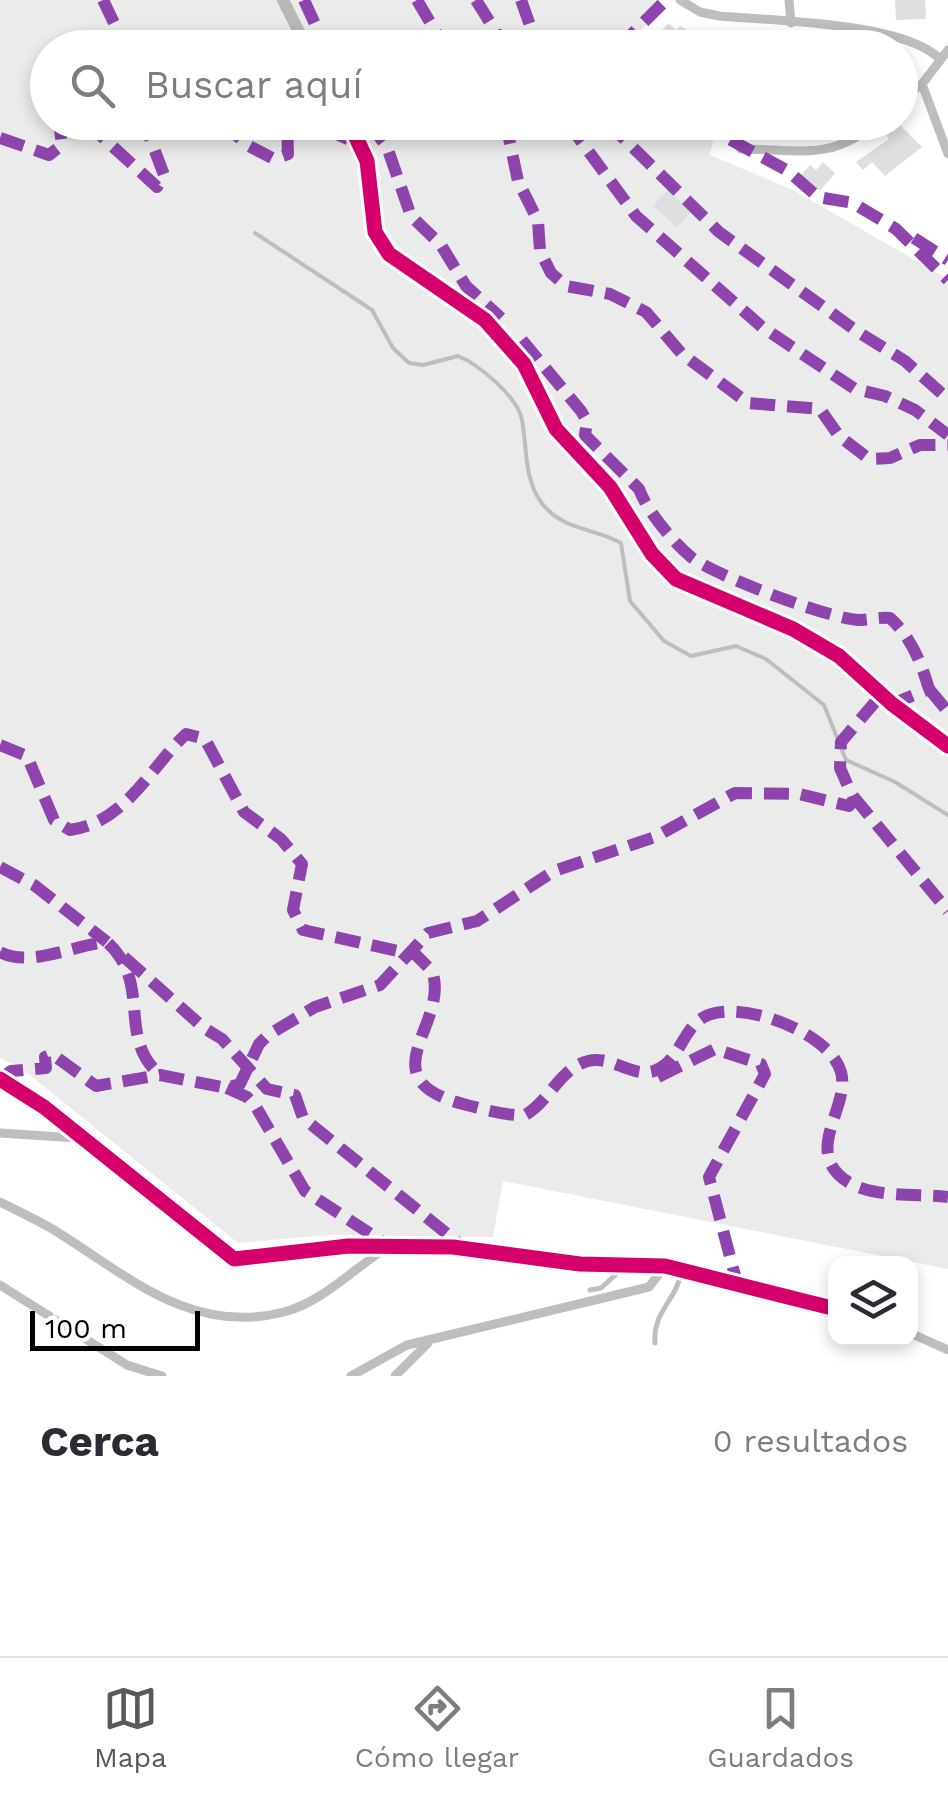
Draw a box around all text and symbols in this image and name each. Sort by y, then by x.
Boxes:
search box [30,30,918,140]
icon: search [65,58,120,113]
text: Buscar aquí [145,63,363,107]
map controls [828,1256,918,1346]
button: layers [828,1256,918,1346]
scale bar [30,1306,200,1350]
text: 100 m [45,1312,127,1345]
text: Cerca [40,1417,159,1466]
text: 0 resultados [713,1422,908,1460]
tab: Mapa [94,1681,167,1774]
tab: Cómo llegar [355,1681,519,1774]
tab: Guardados [707,1681,854,1774]

